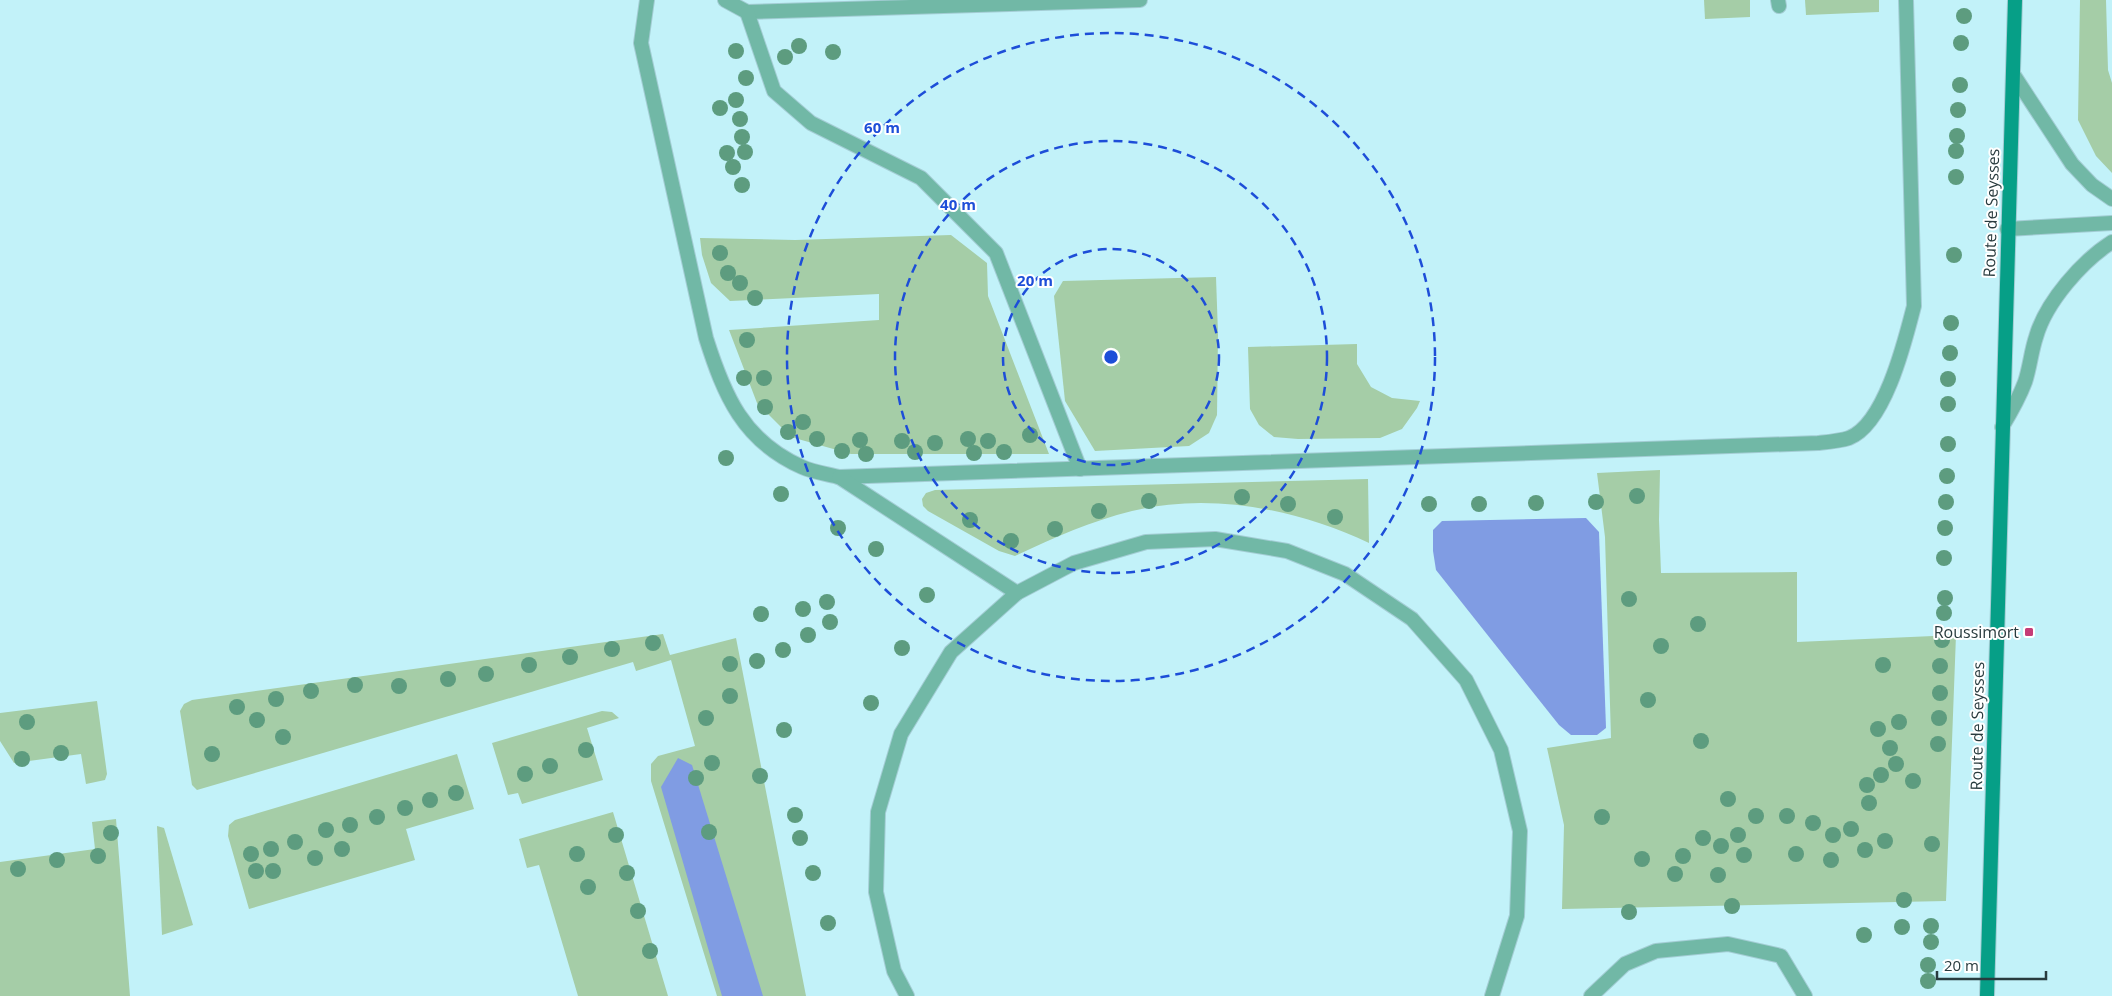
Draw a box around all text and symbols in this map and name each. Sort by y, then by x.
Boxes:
text: 60 m [864,117,900,137]
street label: Route de Seysses [1978,148,2004,278]
text: 40 m [940,194,976,214]
text: 20 m [1017,270,1053,290]
centre of rings [1102,348,1120,366]
place label: Roussimort [1934,621,2019,643]
marker: Roussimort [2023,626,2035,638]
street label: Route de Seysses [1965,661,1989,791]
scale bar [1937,948,2046,980]
text: 20 m [1944,955,1979,975]

